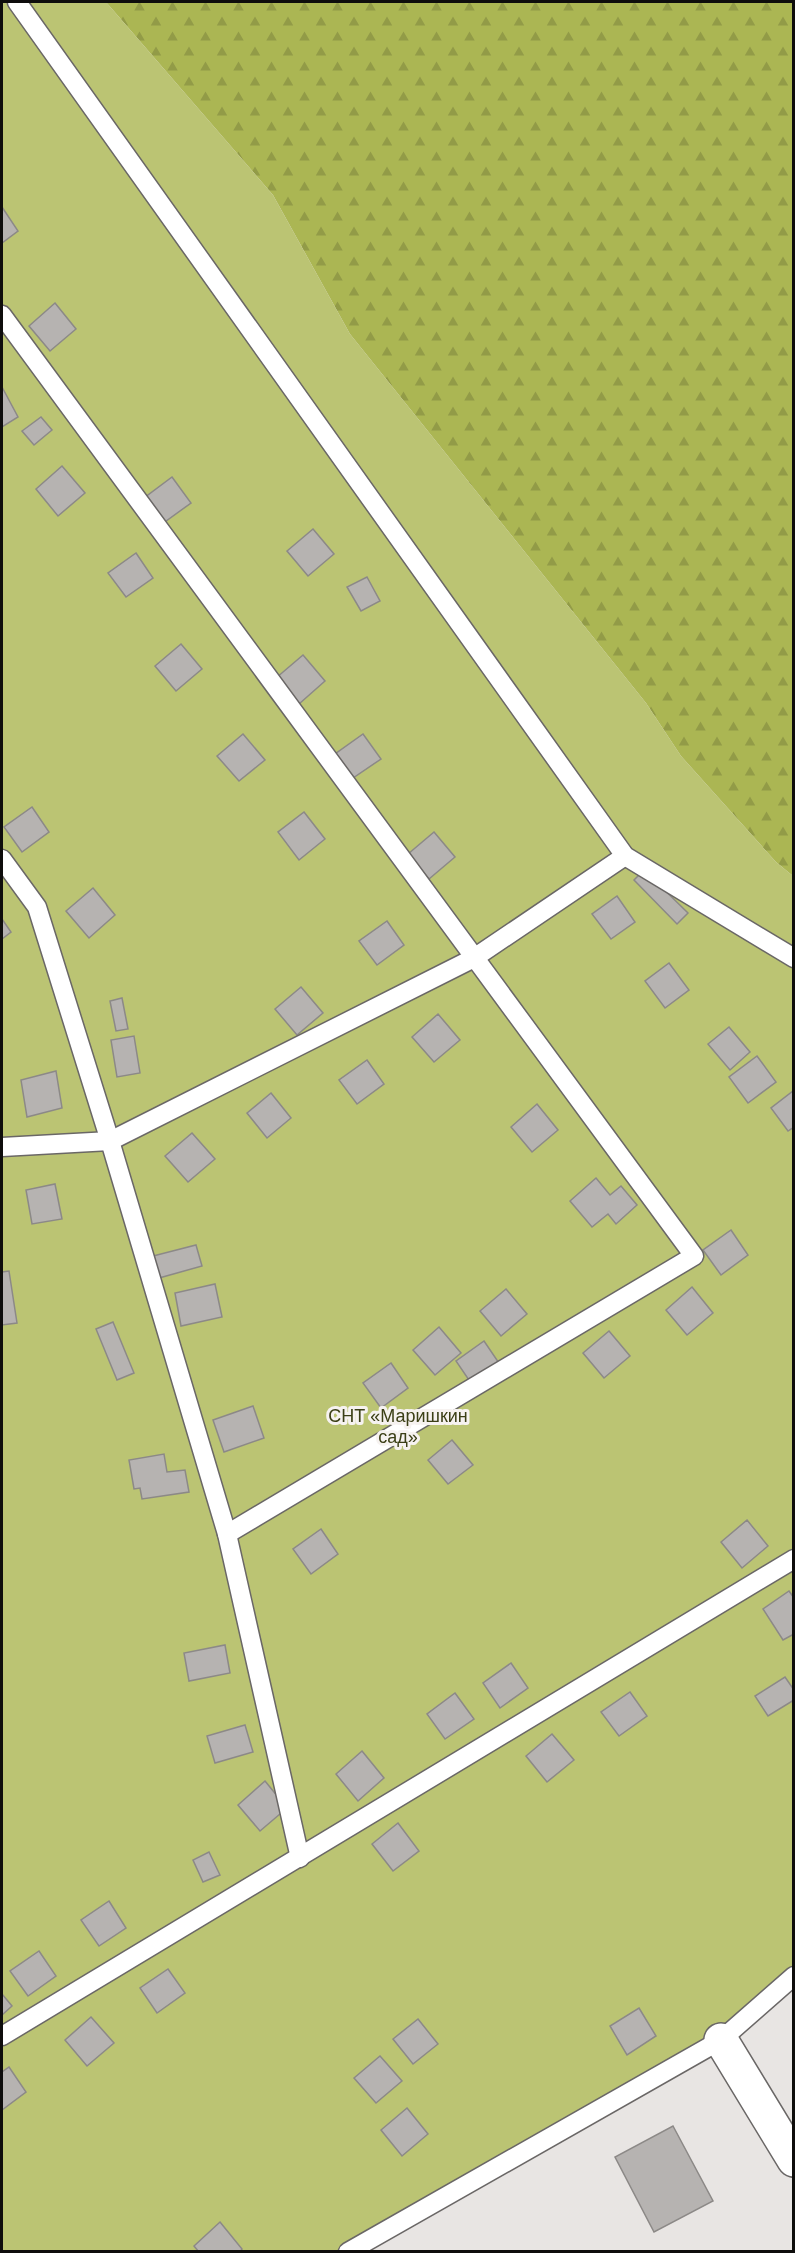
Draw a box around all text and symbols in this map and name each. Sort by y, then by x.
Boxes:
park label: СНТ «Маришкин сад» [328,1406,468,1447]

